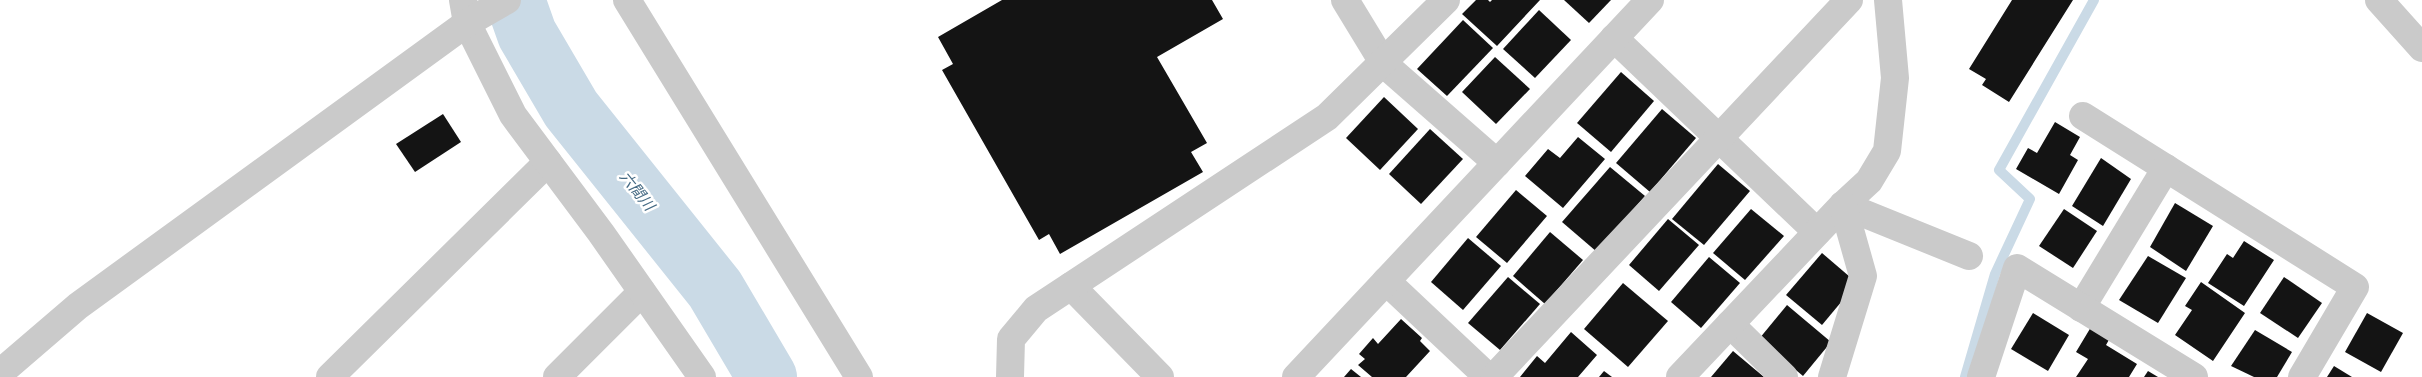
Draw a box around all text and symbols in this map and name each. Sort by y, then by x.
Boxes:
water label: 六間川 [614,166,662,217]

